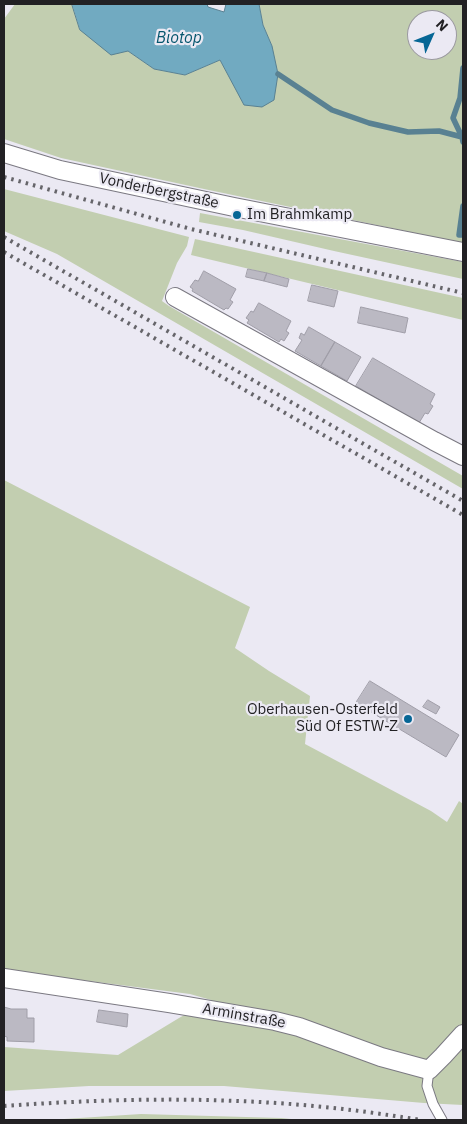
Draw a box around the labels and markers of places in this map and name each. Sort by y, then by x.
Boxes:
place label: Im Brahmkamp [247,206,352,224]
marker: Im Brahmkamp [231,209,243,221]
place label: Oberhausen-Osterfeld Süd Of ESTW-Z [247,701,398,736]
marker: Oberhausen-Osterfeld Süd Of ESTW-Z [402,713,414,725]

